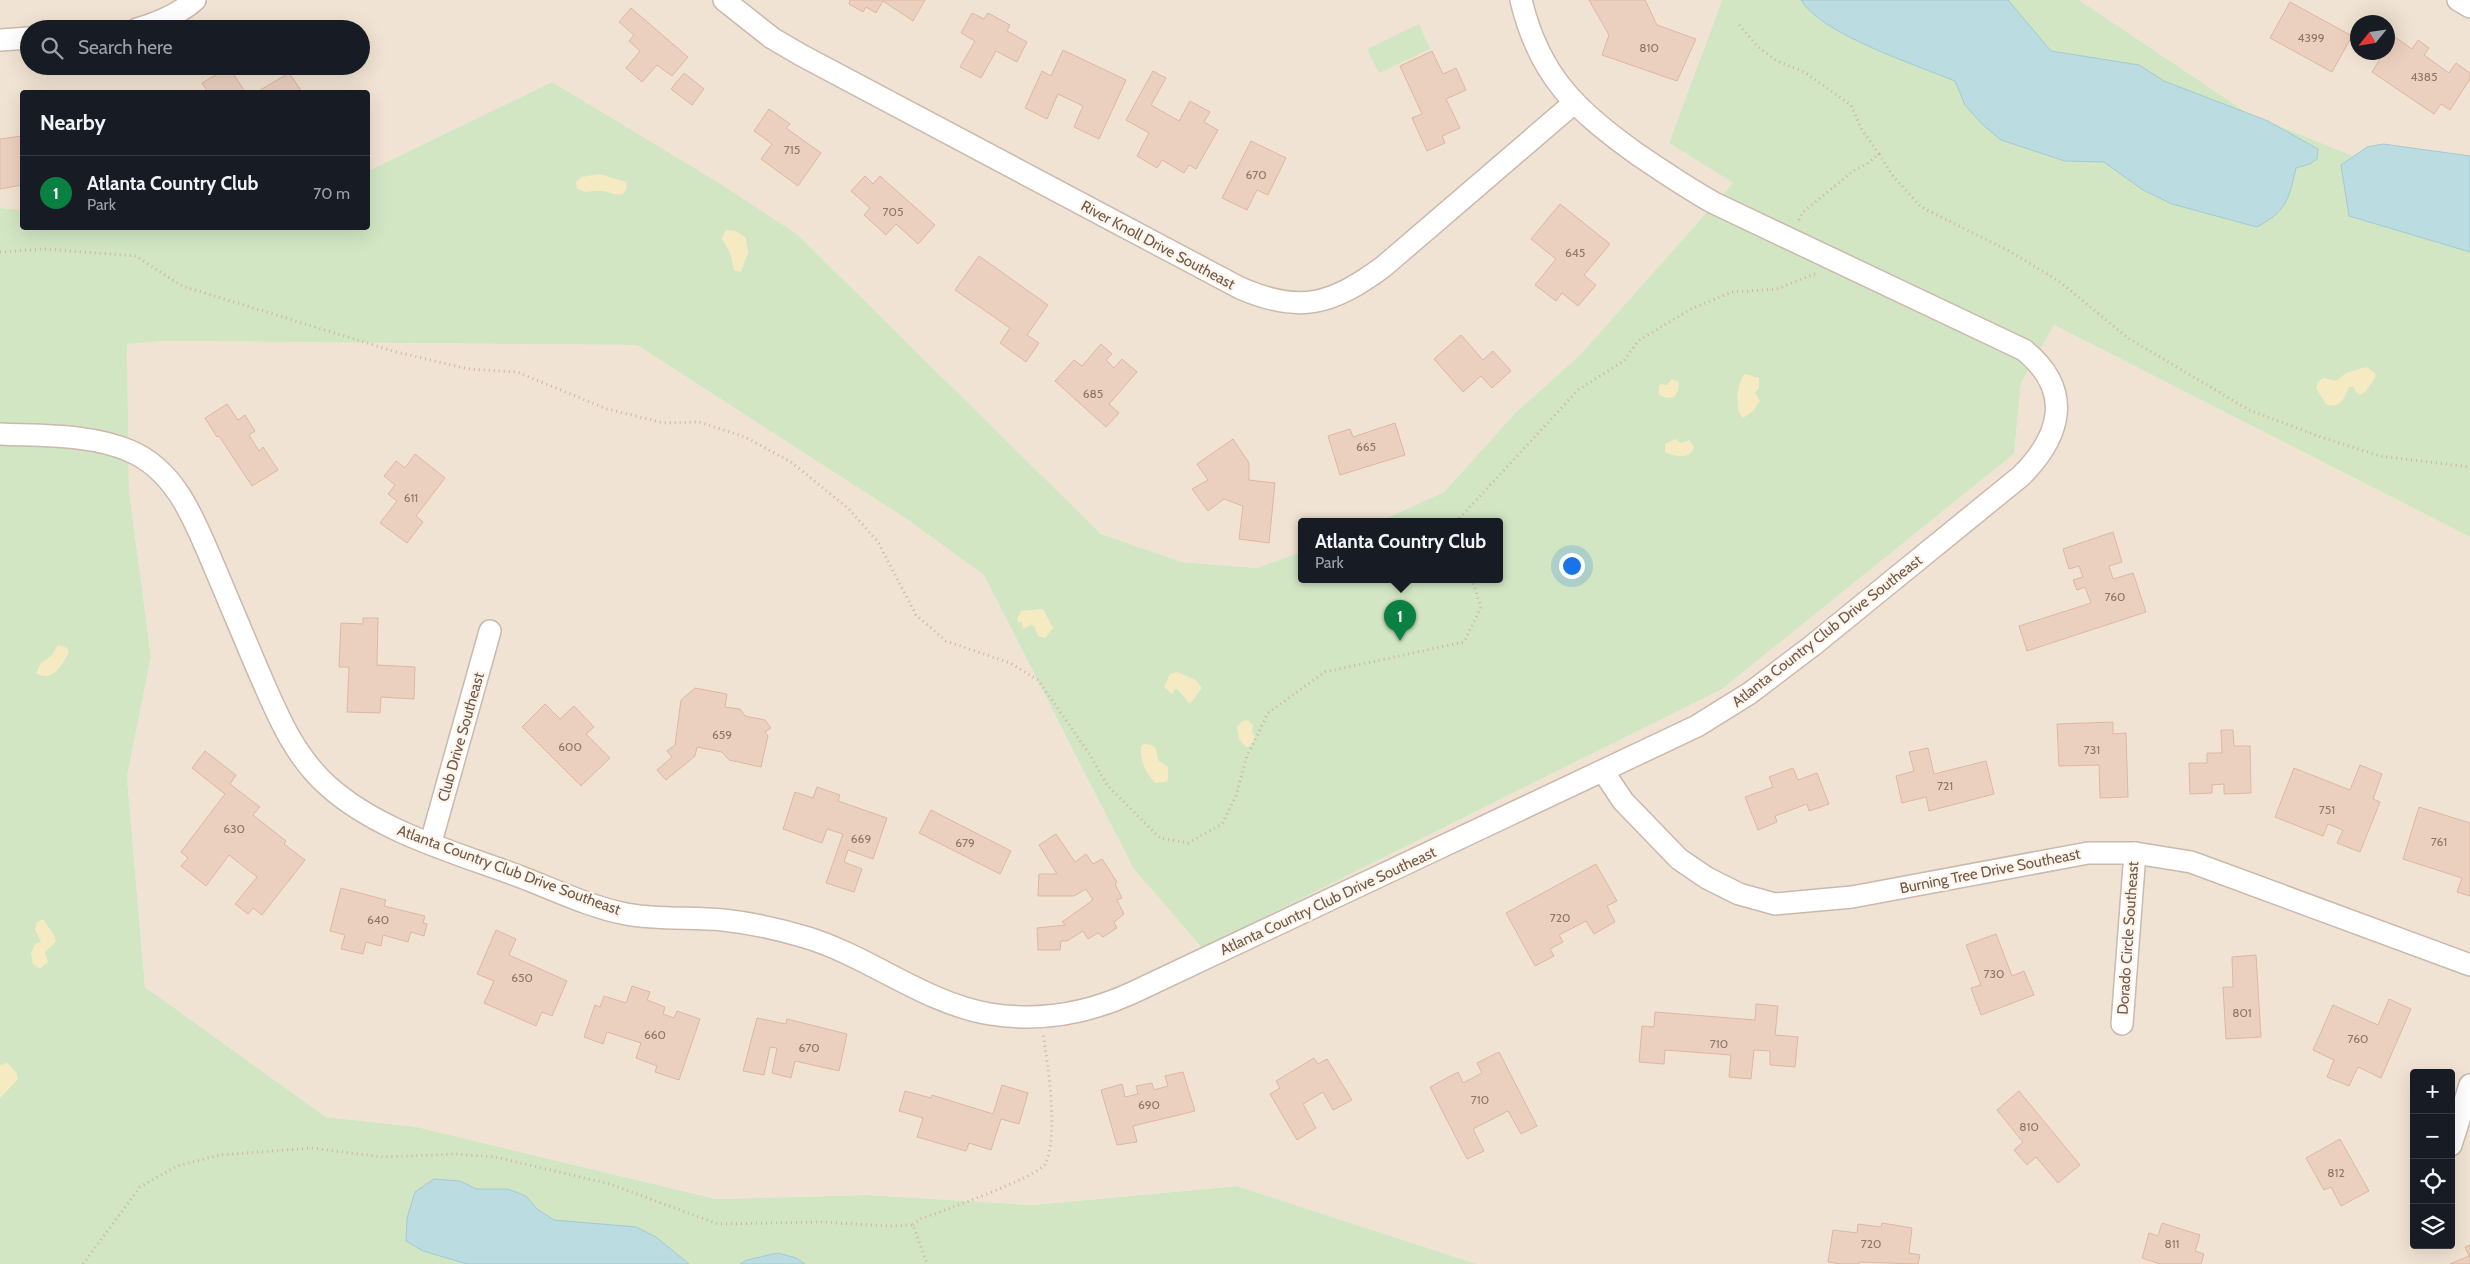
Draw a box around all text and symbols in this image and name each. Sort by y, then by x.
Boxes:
north arrow [2350,15,2395,60]
search box [20,20,370,75]
house number: 4399 [2297,30,2325,45]
icon: search [38,34,66,62]
text: Search here [78,36,172,59]
house number: 810 [1639,40,1659,55]
house number: 4385 [2410,69,2438,84]
text: Nearby [40,110,106,135]
house number: 715 [784,142,800,157]
house number: 670 [1245,167,1267,182]
text: Atlanta Country Club [87,172,258,195]
text: 1 [53,184,59,203]
text: 70 m [313,184,350,203]
text: Park [87,195,116,214]
street label: River Knoll Drive Southeast [1078,197,1238,293]
house number: 705 [883,204,903,219]
house number: 645 [1565,245,1585,260]
house number: 685 [1083,386,1103,401]
house number: 665 [1356,439,1376,454]
house number: 611 [404,490,418,505]
popup [1298,518,1503,583]
text: Atlanta Country Club [1315,530,1486,553]
street label: Atlanta Country Club Drive Southeast [1728,551,1926,711]
text: Park [1315,553,1344,572]
your location [1559,553,1585,579]
house number: 760 [2105,589,2125,604]
pin: 1 [1384,600,1416,641]
street label: Club Drive Southeast [434,670,488,804]
house number: 659 [712,727,732,742]
house number: 600 [558,739,582,754]
house number: 731 [2084,742,2100,757]
house number: 721 [1937,778,1953,793]
house number: 751 [2319,802,2335,817]
house number: 630 [223,821,245,836]
street label: Atlanta Country Club Drive Southeast [395,821,623,919]
house number: 669 [851,831,871,846]
house number: 761 [2431,834,2447,849]
house number: 679 [955,835,975,850]
street label: Atlanta Country Club Drive Southeast [1217,843,1439,959]
street label: Burning Tree Drive Southeast [1898,845,2082,897]
street label: Dorado Circle Southeast [2114,861,2142,1015]
house number: 720 [1550,910,1570,925]
house number: 640 [367,912,389,927]
house number: 730 [1984,966,2004,981]
house number: 650 [511,970,533,985]
house number: 801 [2232,1005,2252,1020]
house number: 660 [644,1027,666,1042]
house number: 760 [2348,1031,2368,1046]
house number: 710 [1710,1036,1728,1051]
house number: 670 [798,1040,820,1055]
map controls [2410,1069,2455,1249]
button: + [2410,1069,2455,1114]
house number: 710 [1471,1092,1489,1107]
house number: 690 [1138,1097,1160,1112]
button: − [2410,1114,2455,1159]
house number: 810 [2019,1119,2039,1134]
button: locate [2410,1159,2455,1204]
house number: 812 [2327,1165,2345,1180]
button: layers [2410,1204,2455,1249]
house number: 720 [1861,1236,1881,1251]
house number: 811 [2164,1236,2180,1251]

